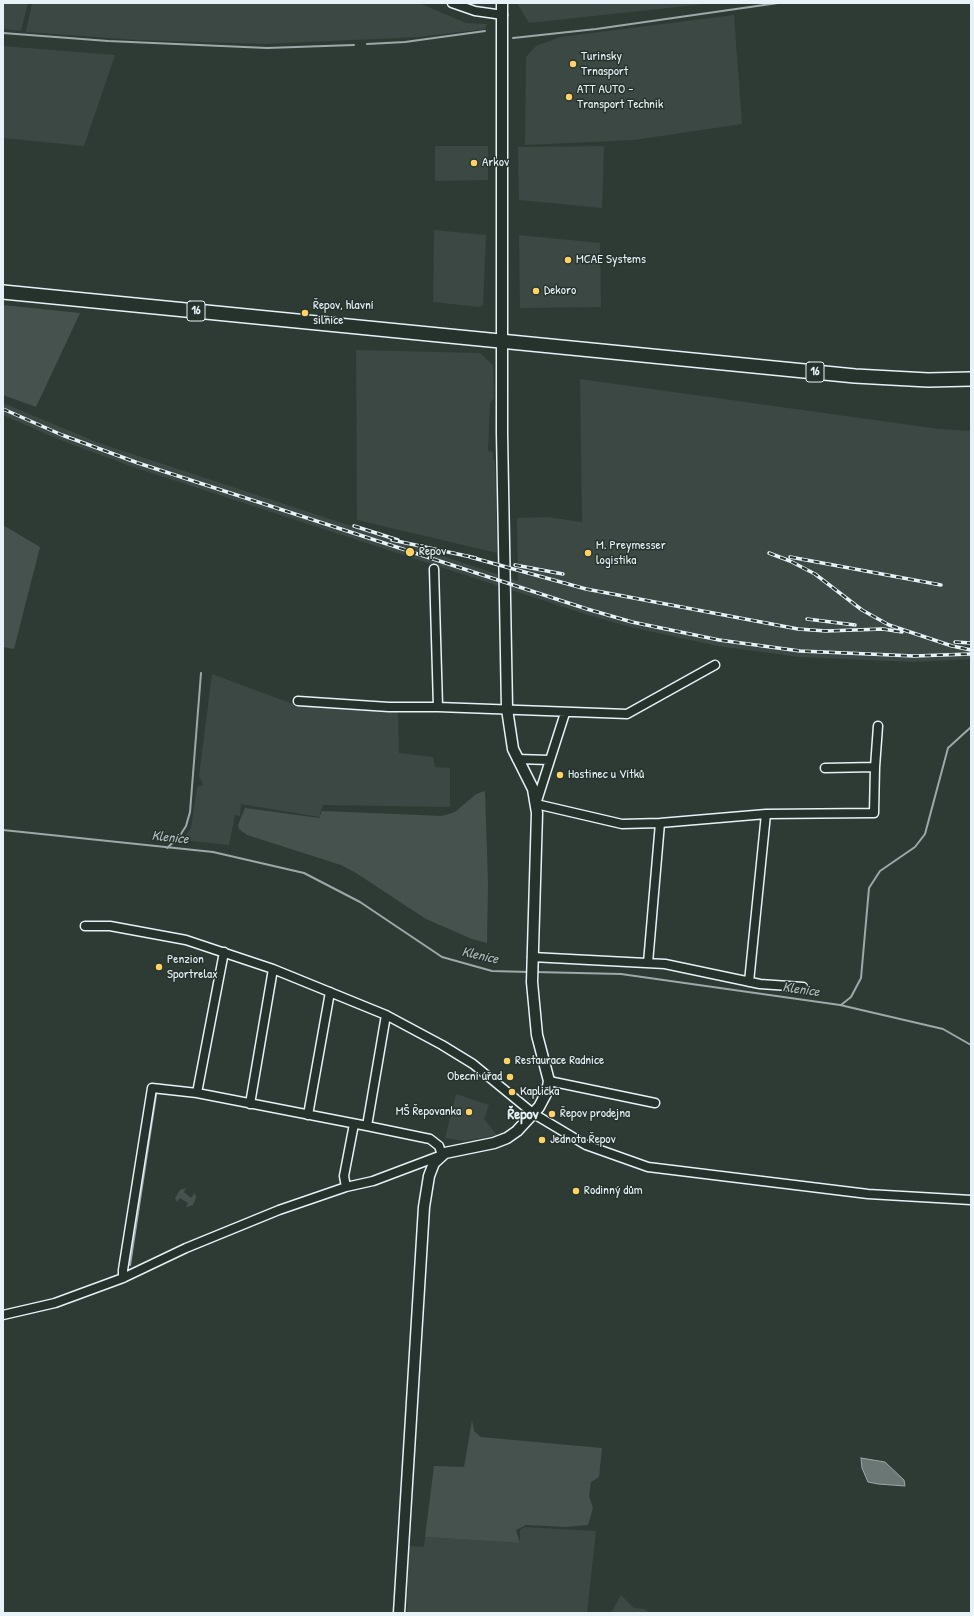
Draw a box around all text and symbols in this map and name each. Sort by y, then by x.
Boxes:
place label: Turinsky Trnasport [581,49,628,80]
marker: Turinsky Trnasport [568,59,578,69]
place label: ATT AUTO - Transport Technik [577,82,663,113]
marker: ATT AUTO - Transport Technik [564,92,574,102]
place label: Arkov [482,155,509,171]
marker: Arkov [469,158,479,168]
place label: MCAE Systems [576,252,646,268]
marker: MCAE Systems [563,255,573,265]
place label: Dekoro [544,283,576,299]
marker: Dekoro [531,286,541,296]
place label: Řepov, hlavní silnice [313,298,374,329]
road number: 16 [187,301,205,321]
marker: Řepov, hlavní silnice [300,308,310,318]
road number: 16 [806,362,824,382]
place label: M. Preymesser logistika [596,538,666,569]
place label: Řepov [419,544,446,560]
marker: Řepov [404,546,416,558]
marker: M. Preymesser logistika [583,548,593,558]
place label: Hostinec u Vítků [568,767,644,783]
marker: Hostinec u Vítků [555,770,565,780]
water label: Klenice [151,828,189,848]
water label: Klenice [460,944,500,968]
place label: Penzion Sportrelax [167,952,218,983]
marker: Penzion Sportrelax [154,962,164,972]
water label: Klenice [781,979,821,1001]
place label: Restaurace Radnice [515,1053,604,1069]
marker: Restaurace Radnice [502,1056,512,1066]
place label: Obecní úřad [447,1069,502,1085]
marker: Obecní úřad [505,1072,515,1082]
place label: Kaplička [520,1084,559,1100]
marker: Kaplička [507,1087,517,1097]
place label: MŠ Řepovanka [396,1104,461,1120]
district label: Řepov [507,1106,539,1124]
place label: Řepov prodejna [560,1106,630,1122]
marker: MŠ Řepovanka [464,1107,474,1117]
marker: Řepov prodejna [547,1109,557,1119]
place label: Jednota Řepov [550,1132,616,1148]
marker: Jednota Řepov [537,1135,547,1145]
place label: Rodinný dům [584,1183,642,1199]
marker: Rodinný dům [571,1186,581,1196]

